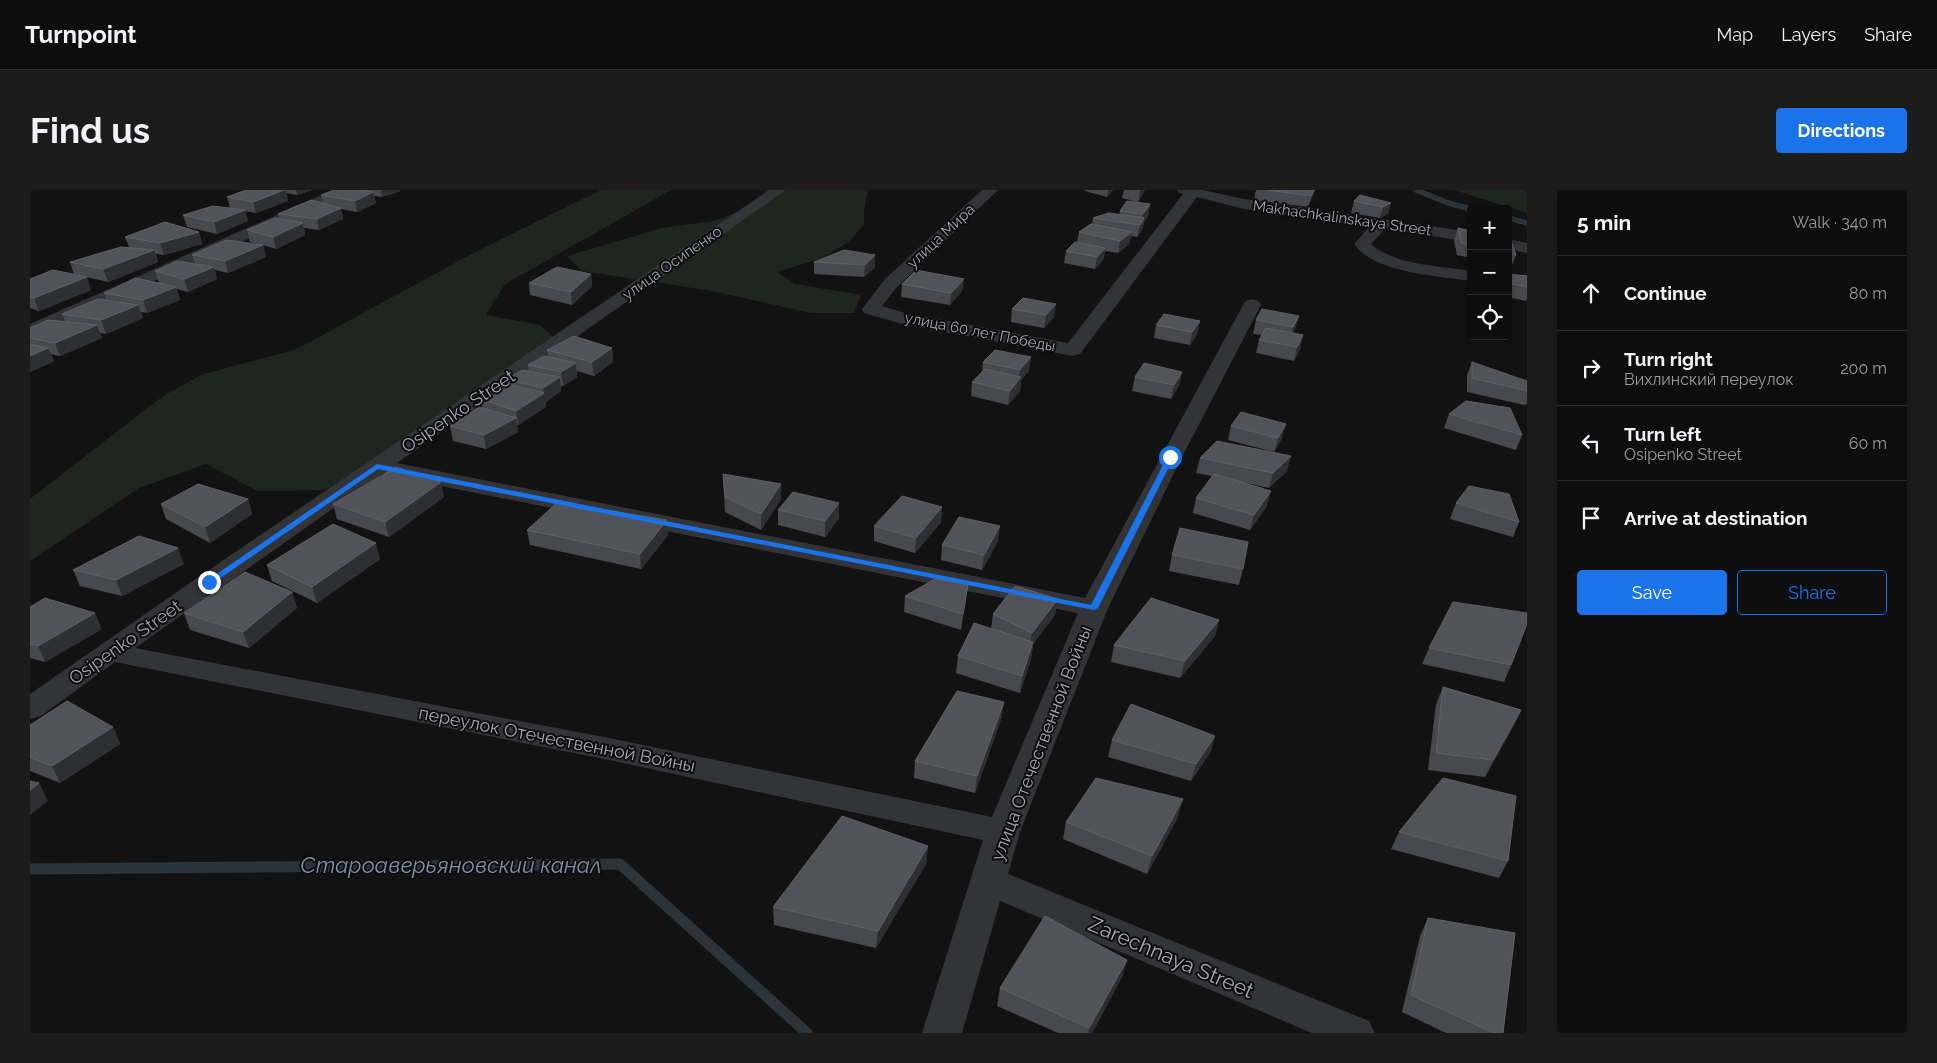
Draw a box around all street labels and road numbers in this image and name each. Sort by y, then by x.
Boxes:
street label: Makhachkalinskaya Street [1252,197,1432,239]
street label: улица Мира [903,200,979,272]
street label: улица Осипенко [619,222,725,304]
street label: улица 60 лет Победы [903,309,1057,355]
street label: Osipenko Street [397,365,519,457]
street label: Osipenko Street [65,595,185,689]
street label: улица Отечественной Войны [986,623,1096,863]
street label: переулок Отечественной Войны [417,702,697,776]
street label: Zarechnaya Street [1085,911,1257,1003]

